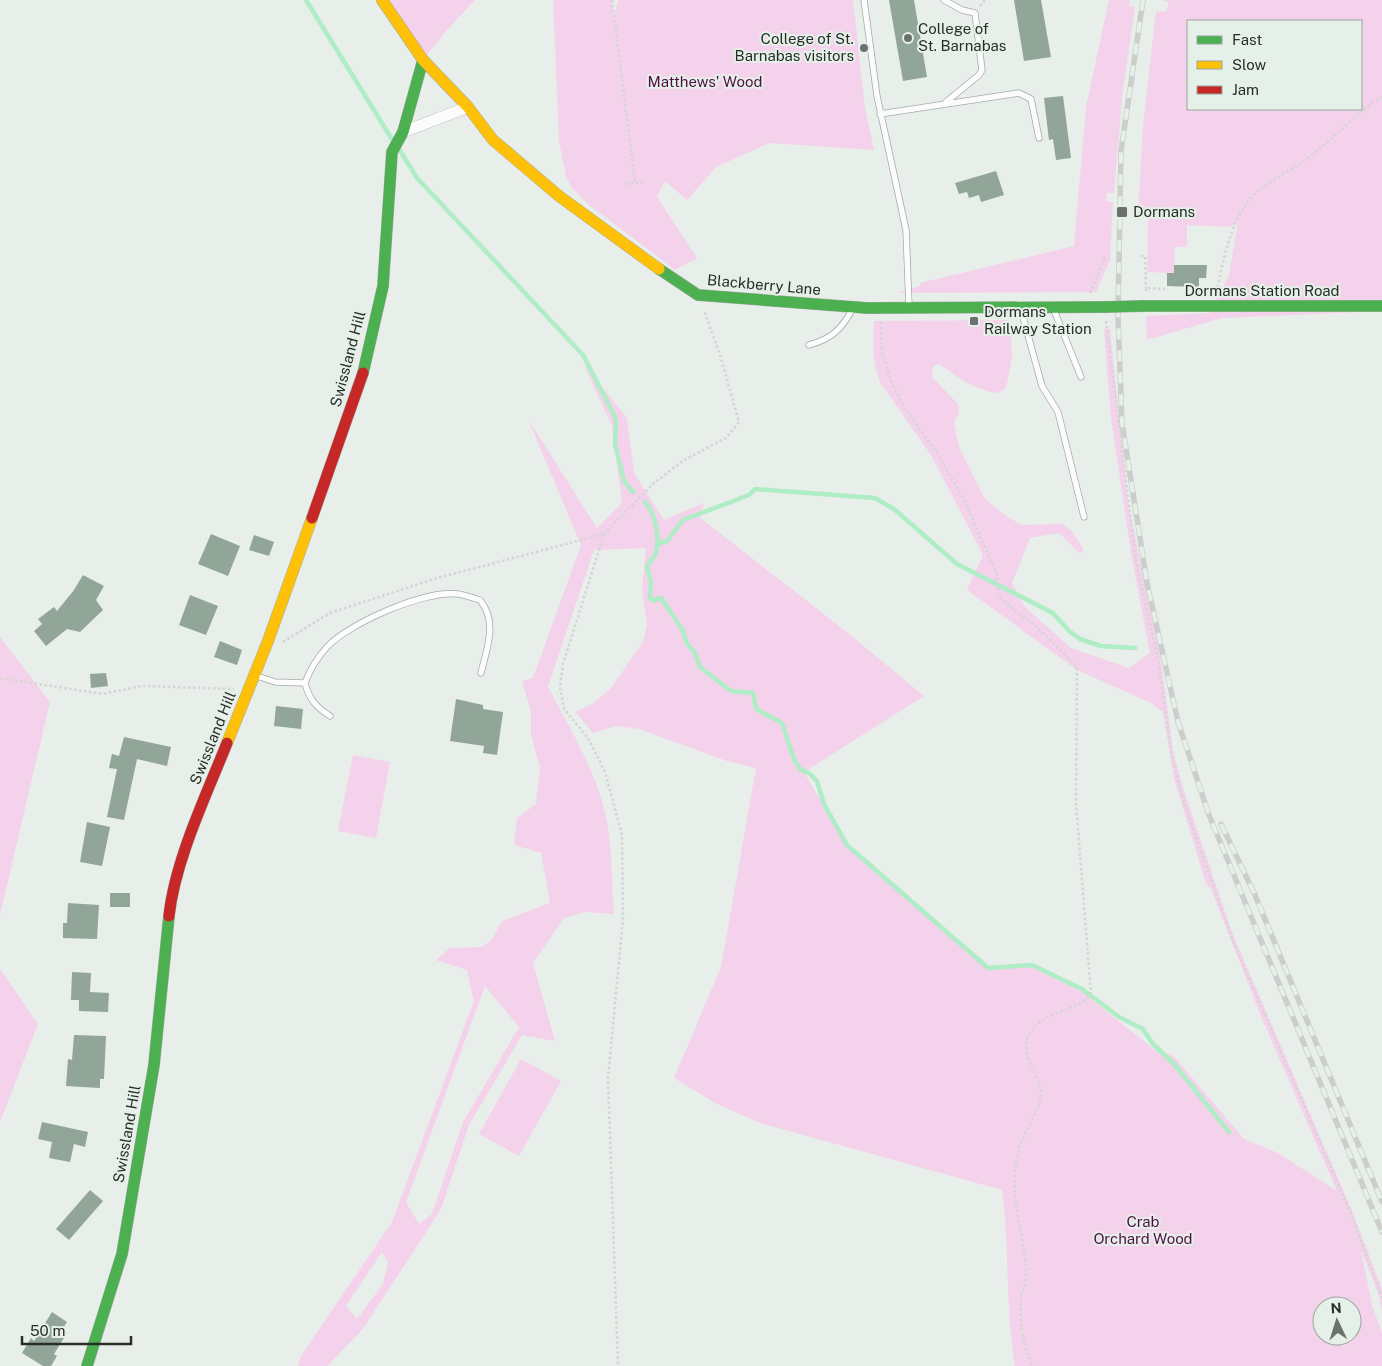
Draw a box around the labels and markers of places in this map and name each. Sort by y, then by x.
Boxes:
place label: College of St. Barnabas [918,20,1006,54]
place label: College of St. Barnabas visitors [735,30,854,64]
marker: College of St. Barnabas [902,32,914,44]
marker: College of St. Barnabas visitors [858,42,870,54]
place label: Dormans [1133,203,1195,220]
marker: Dormans [1115,205,1129,219]
place label: Dormans Railway Station [984,303,1092,337]
marker: Dormans Railway Station [968,315,980,327]

